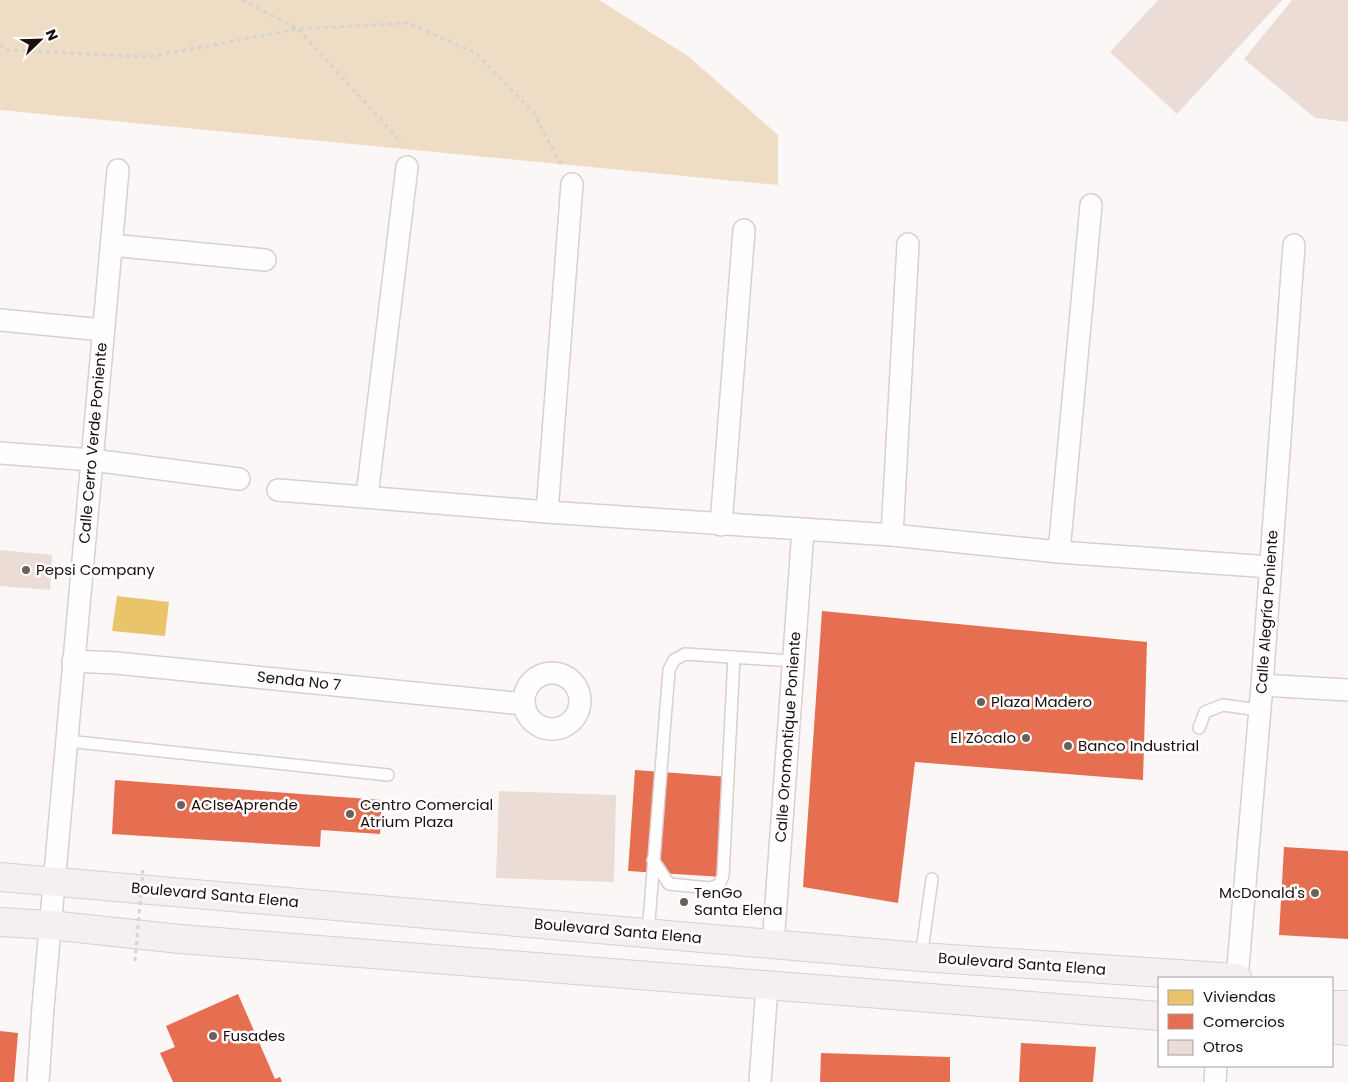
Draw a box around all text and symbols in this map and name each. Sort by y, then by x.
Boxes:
north arrow [15,15,65,65]
text: N [41,26,63,44]
street label: Calle Cerro Verde Poniente [73,342,112,544]
street label: Calle Alegría Poniente [1250,529,1283,695]
place label: Pepsi Company [36,559,155,580]
marker: Pepsi Company [20,564,32,576]
street label: Calle Oromontique Poniente [770,631,805,843]
street label: Senda No 7 [256,666,342,695]
place label: Plaza Madero [991,691,1092,712]
marker: Plaza Madero [975,696,987,708]
place label: El Zócalo [950,727,1016,748]
marker: El Zócalo [1020,732,1032,744]
place label: Banco Industrial [1078,735,1199,756]
marker: Banco Industrial [1062,740,1074,752]
place label: ACIseAprende [191,794,298,815]
place label: Centro Comercial Atrium Plaza [360,794,493,832]
marker: ACIseAprende [175,799,187,811]
marker: Centro Comercial Atrium Plaza [344,808,356,820]
street label: Boulevard Santa Elena [130,877,300,912]
place label: TenGo Santa Elena [694,882,783,920]
place label: McDonald's [1219,882,1305,903]
marker: McDonald's [1309,887,1321,899]
marker: TenGo Santa Elena [678,896,690,908]
street label: Boulevard Santa Elena [533,913,703,948]
street label: Boulevard Santa Elena [937,947,1107,980]
legend [1158,977,1333,1067]
text: Viviendas [1203,986,1276,1007]
text: Comercios [1203,1011,1285,1032]
place label: Fusades [223,1025,286,1046]
marker: Fusades [207,1030,219,1042]
text: Otros [1203,1036,1243,1057]

